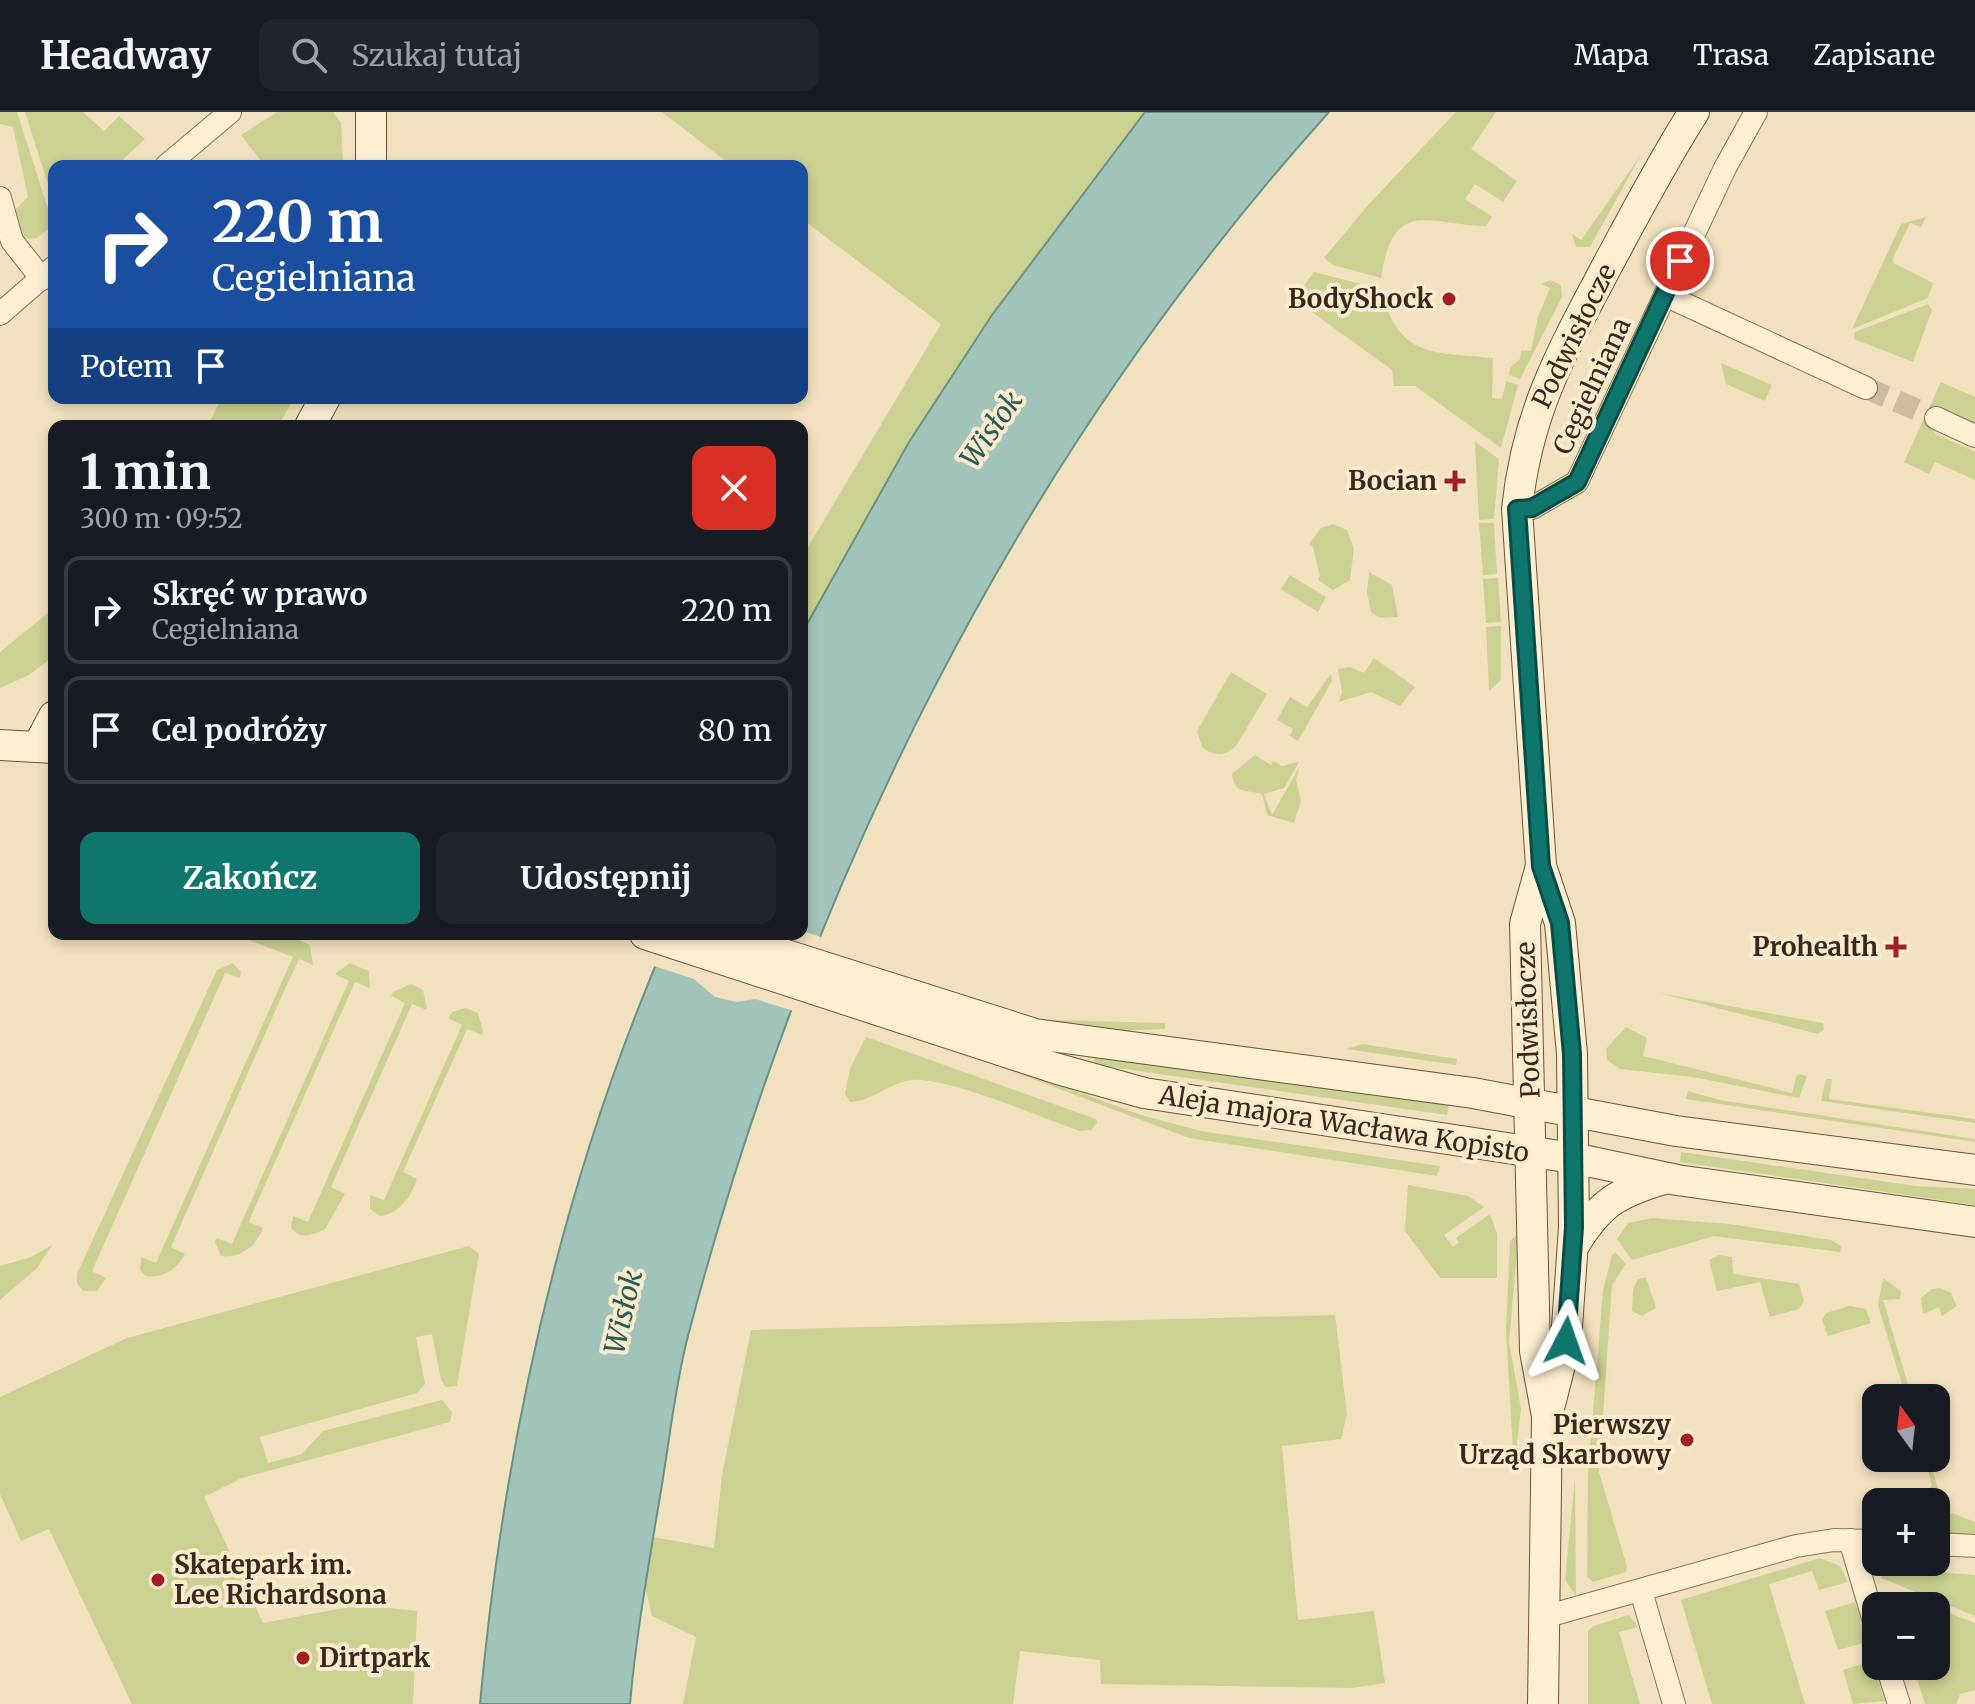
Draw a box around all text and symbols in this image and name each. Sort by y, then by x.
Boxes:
search box [259,19,819,91]
text: Headway [40,32,211,79]
icon: search [287,33,331,77]
text: Szukaj tutaj [351,36,522,74]
text: Mapa [1574,37,1649,73]
text: Trasa [1693,37,1769,73]
text: Zapisane [1813,37,1935,73]
text: 220 m [212,187,383,257]
icon: right [80,192,184,296]
pin [1646,227,1714,295]
icon: arrive [1658,239,1702,283]
text: Cegielniana [212,256,416,301]
street label: Podwisłocze [1524,258,1623,413]
place label: BodyShock [1288,282,1433,315]
marker: BodyShock [1440,290,1458,308]
street label: Cegielniana [1546,312,1638,459]
icon: arrive [189,344,233,388]
text: Potem [80,347,173,385]
water label: Wisłok [952,384,1030,474]
text: 1 min [80,442,211,502]
button: close [692,446,776,530]
place label: Bocian [1348,464,1437,497]
marker: Bocian [1444,470,1466,492]
text: 300 m · 09:52 [80,502,243,535]
text: Skręć w prawo [152,575,367,613]
icon: right [84,588,128,632]
text: 220 m [681,591,772,629]
text: Cegielniana [152,613,299,646]
icon: arrive [84,708,128,752]
text: Cel podróży [152,711,327,749]
text: 80 m [698,711,772,749]
button: Zakończ [80,832,420,924]
button: Udostępnij [436,832,776,924]
place label: Prohealth [1752,930,1878,963]
marker: Prohealth [1885,936,1907,958]
street label: Podwisłocze [1508,941,1547,1099]
street label: Aleja majora Wacława Kopisto [1156,1078,1532,1169]
water label: Wisłok [596,1266,650,1358]
position arrow [1524,1299,1608,1383]
north arrow [1862,1384,1950,1472]
map controls [1862,1384,1950,1680]
place label: Pierwszy Urząd Skarbowy [1459,1408,1672,1471]
marker: Pierwszy Urząd Skarbowy [1678,1431,1696,1449]
button: + [1862,1488,1950,1576]
place label: Skatepark im. Lee Richardsona [174,1548,387,1611]
marker: Skatepark im. Lee Richardsona [149,1571,167,1589]
button: − [1862,1592,1950,1680]
place label: Dirtpark [319,1641,430,1674]
marker: Dirtpark [294,1649,312,1667]

